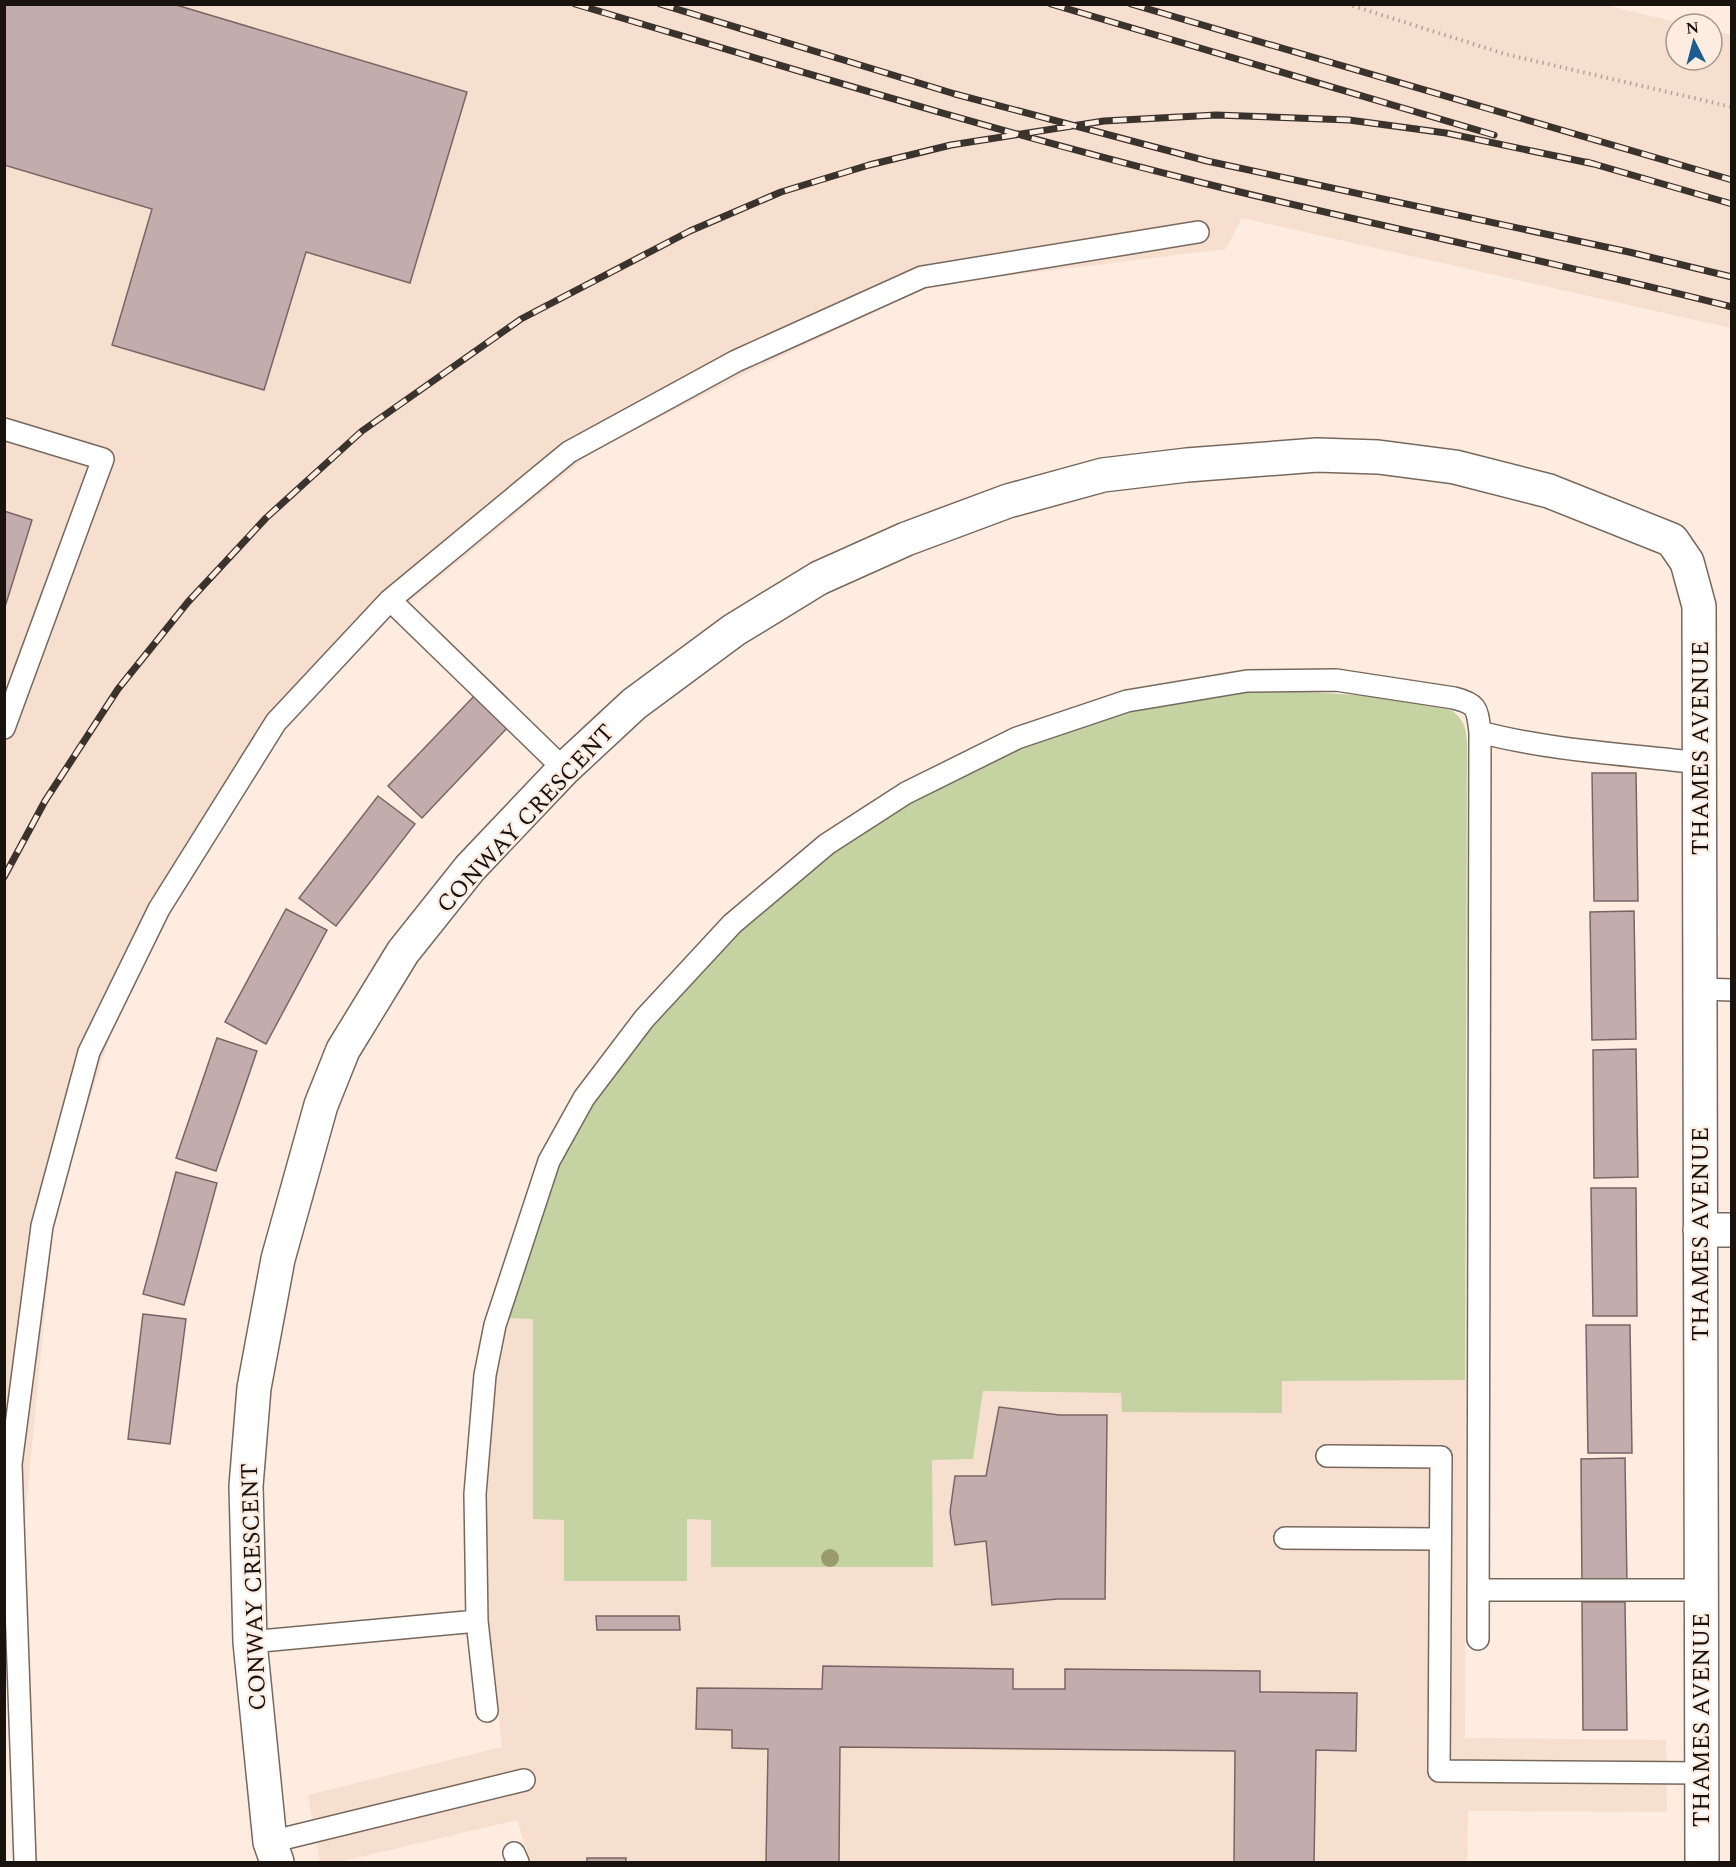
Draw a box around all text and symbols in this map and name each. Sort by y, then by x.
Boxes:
north arrow [1664,12,1724,72]
text: N [1685,15,1700,41]
street label: THAMES AVENUE [1683,641,1719,855]
street label: CONWAY CRESCENT [428,716,623,922]
street label: THAMES AVENUE [1683,1127,1719,1341]
street label: CONWAY CRESCENT [232,1463,276,1711]
street label: THAMES AVENUE [1684,1613,1720,1827]

